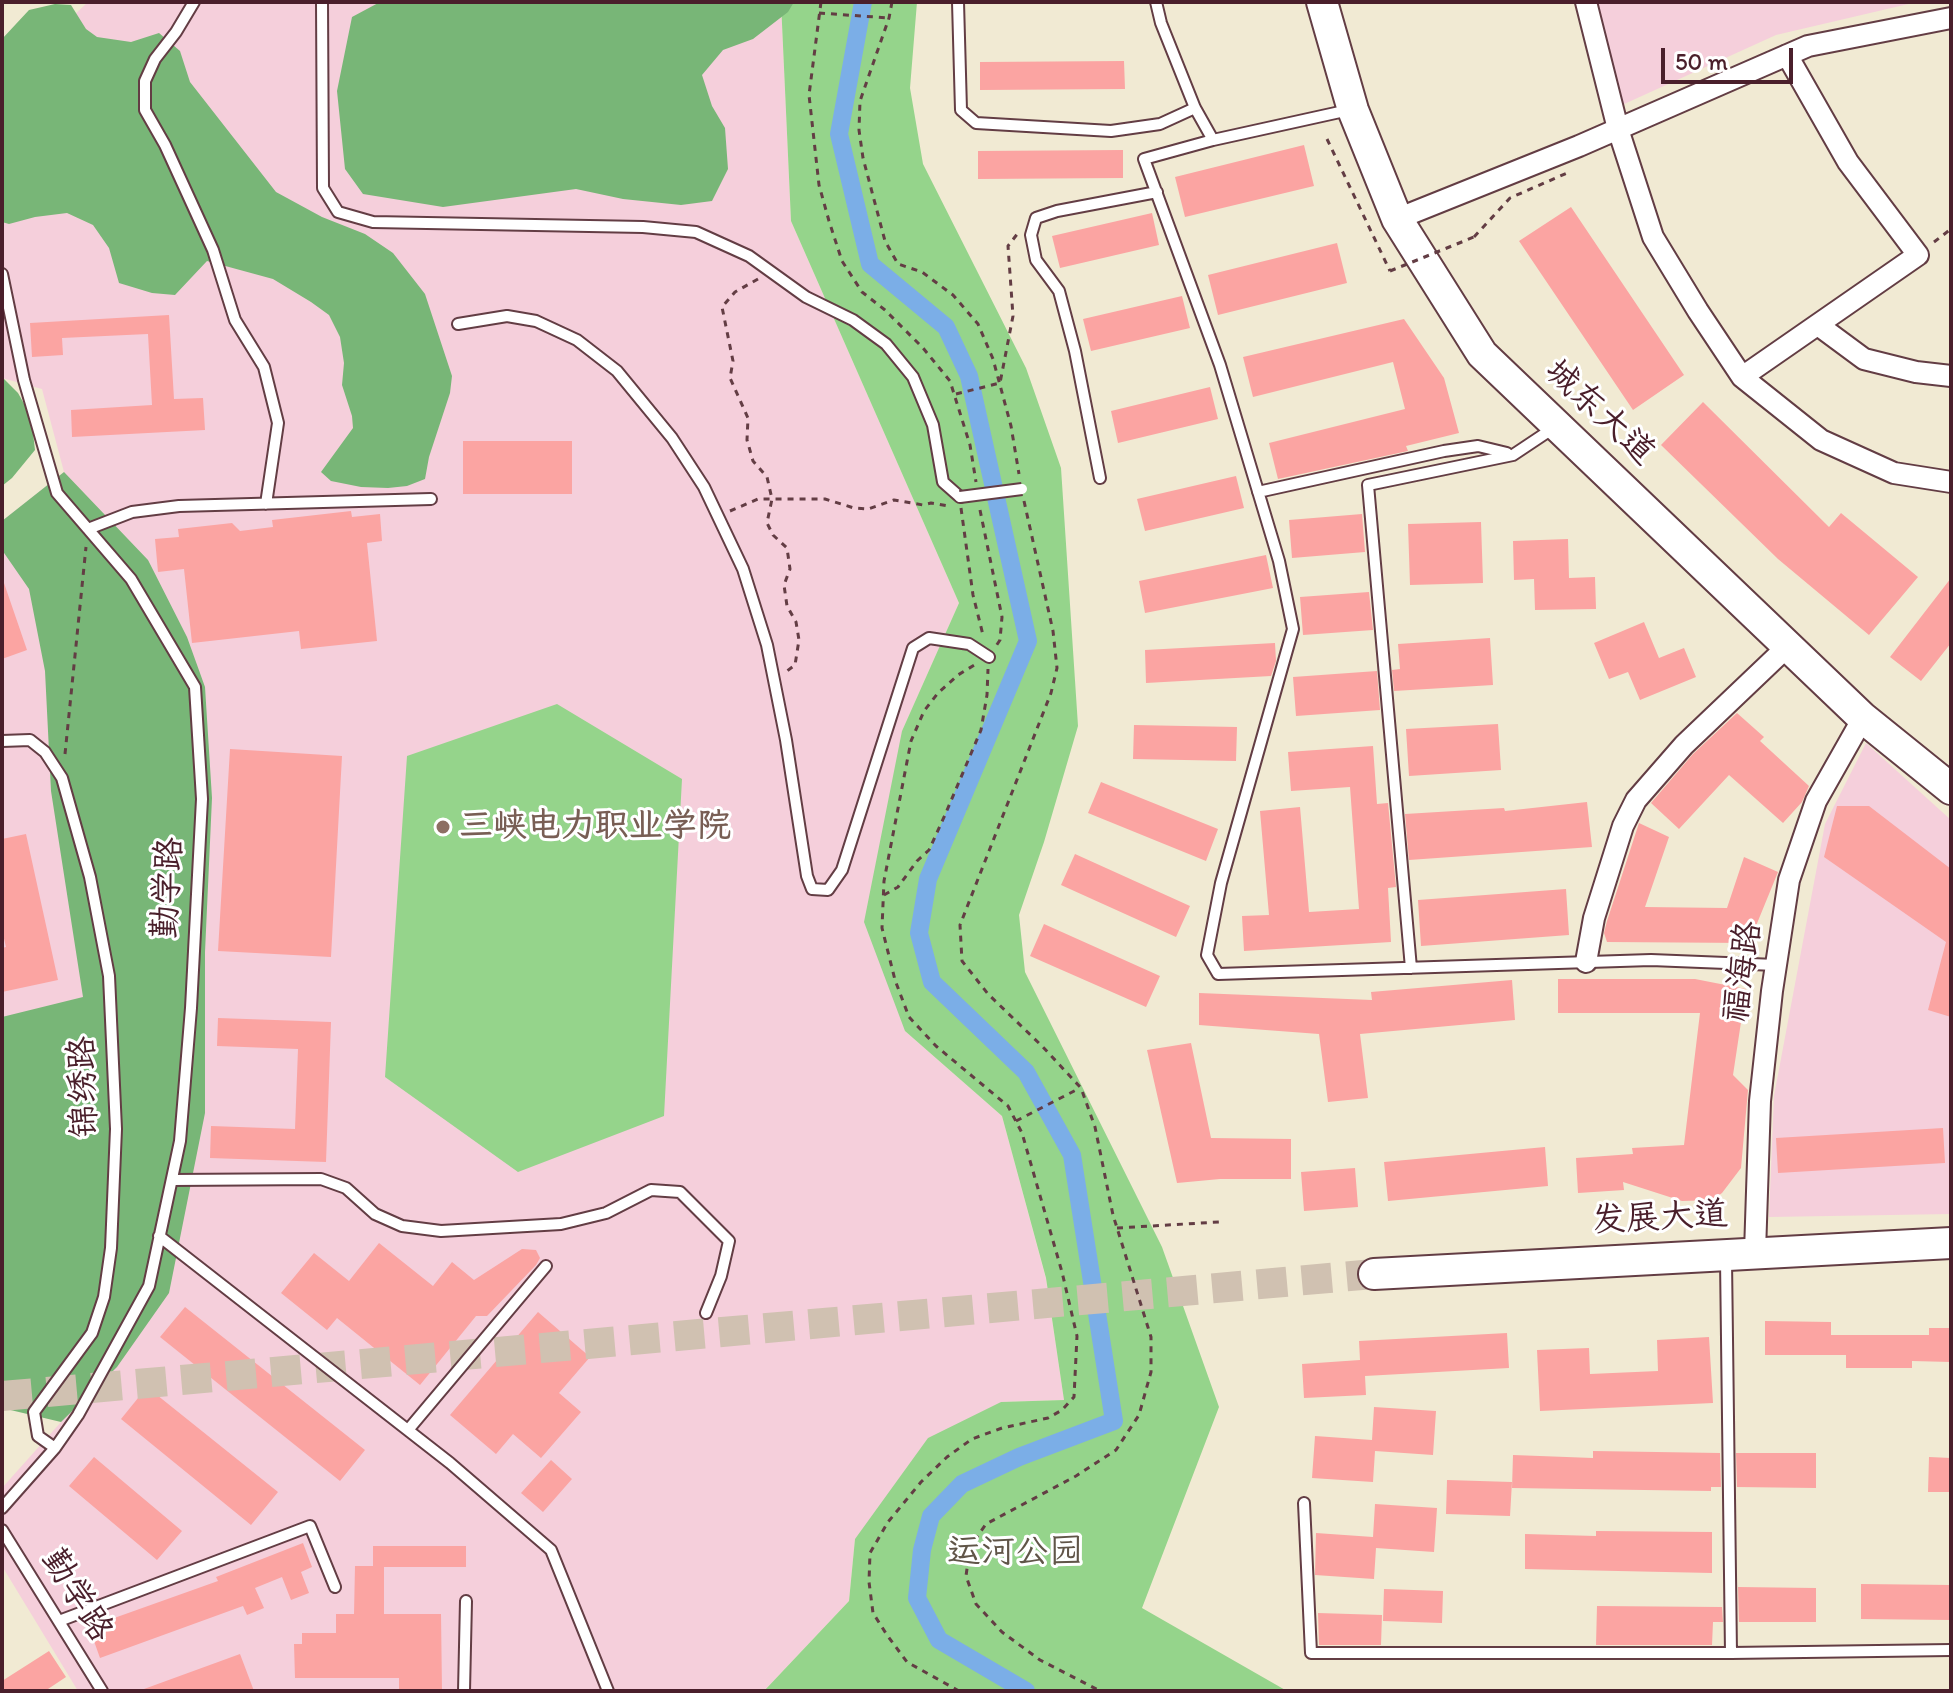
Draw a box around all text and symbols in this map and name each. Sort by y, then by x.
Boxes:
scale bar [1665,32,1797,82]
text: 50 m [1675,47,1728,76]
street label: 城东大道 [1535,352,1663,474]
place label: 三峡电力职业学院 [459,807,731,847]
marker: 三峡电力职业学院 [434,818,452,836]
street label: 勤学路 [146,836,192,940]
street label: 福海路 [1717,919,1771,1025]
street label: 锦绣路 [63,1035,107,1139]
street label: 发展大道 [1591,1195,1729,1243]
park label: 运河公园 [947,1533,1083,1573]
street label: 勤学路 [32,1542,120,1650]

